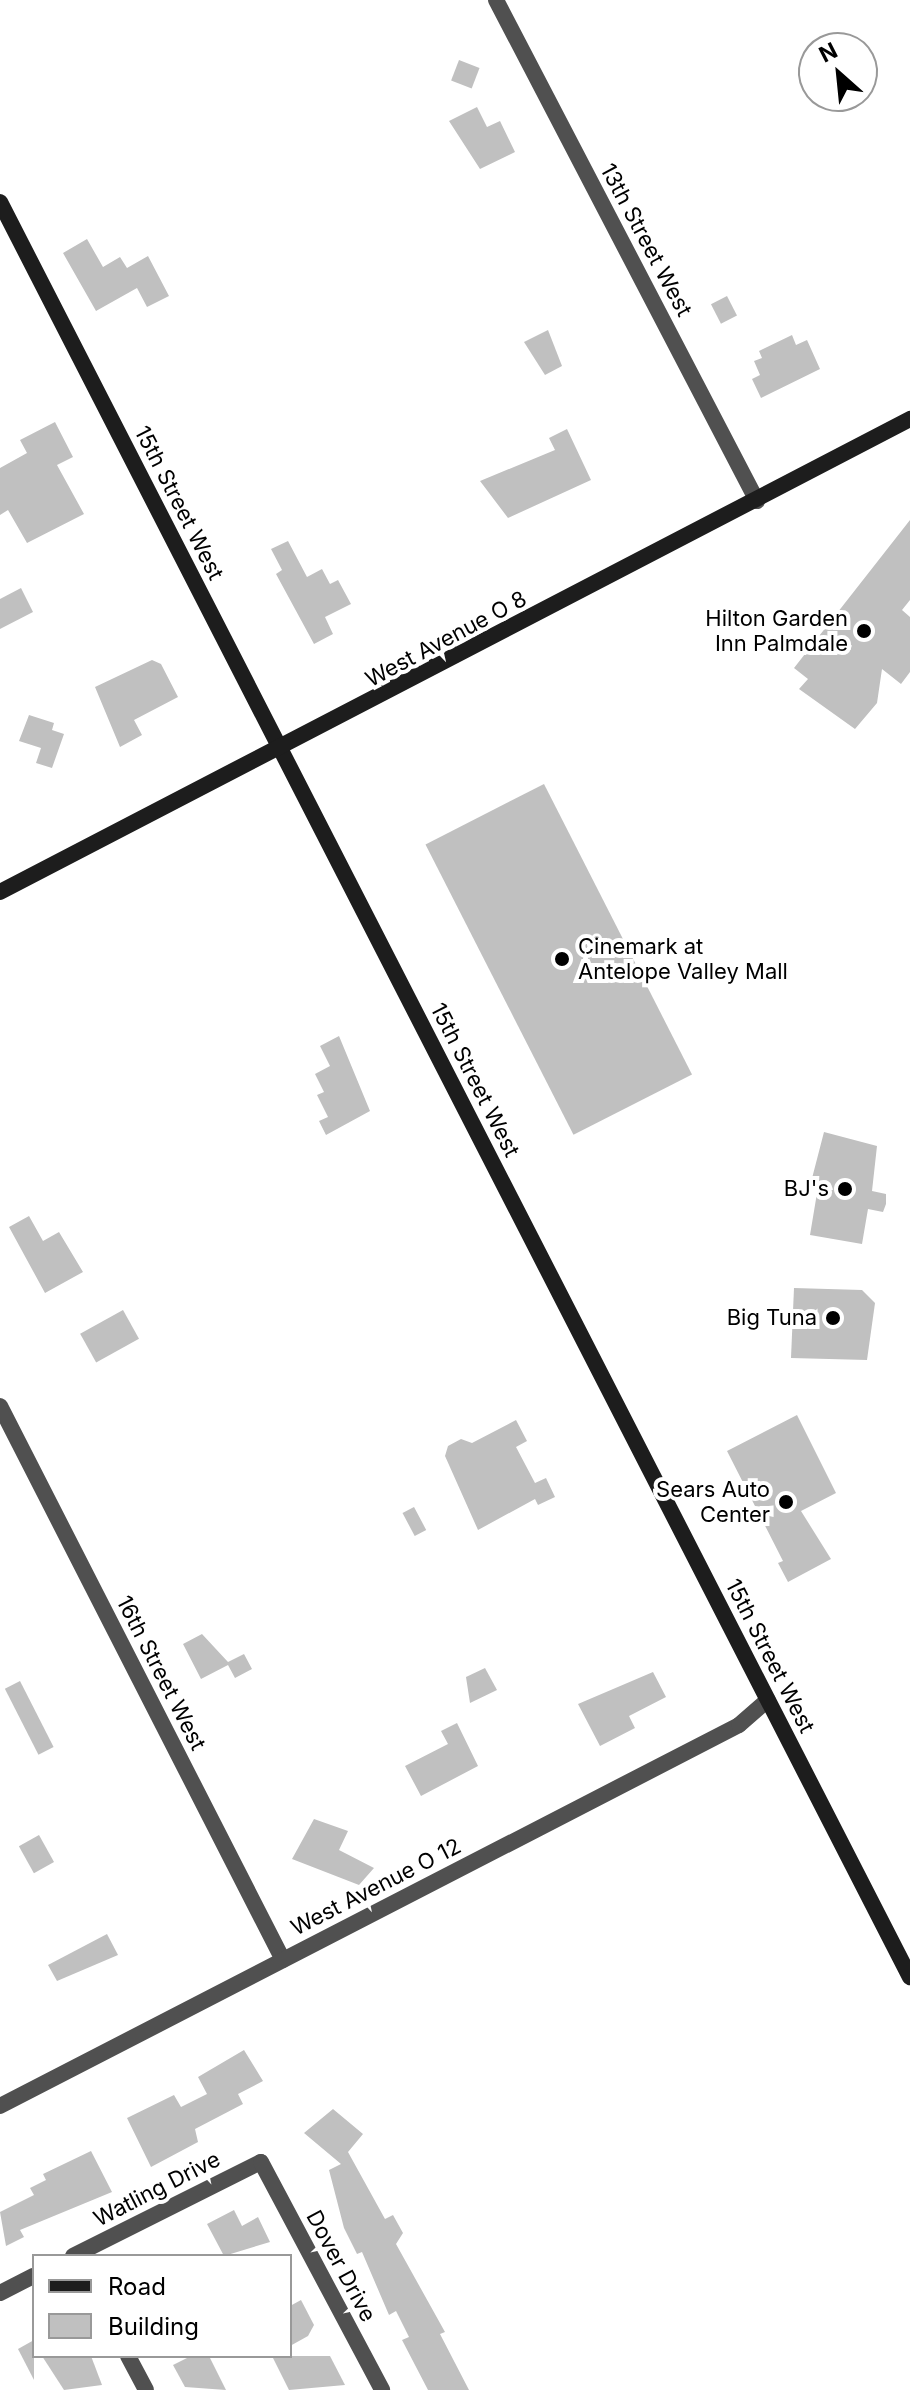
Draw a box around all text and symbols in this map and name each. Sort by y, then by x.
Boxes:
north arrow [798,32,878,112]
text: N [815,37,841,68]
street label: 13th Street West [595,159,697,321]
street label: 15th Street West [129,422,229,584]
street label: West Avenue O 8 [361,585,531,693]
place label: Hilton Garden Inn Palmdale [705,605,848,656]
marker: Hilton Garden Inn Palmdale [855,622,873,640]
place label: Cinemark at Antelope Valley Mall [578,933,788,984]
marker: Cinemark at Antelope Valley Mall [553,950,571,968]
street label: 15th Street West [425,999,525,1161]
place label: BJ's [784,1176,829,1202]
marker: BJ's [836,1180,854,1198]
place label: Big Tuna [727,1305,817,1331]
marker: Big Tuna [824,1309,842,1327]
place label: Sears Auto Center [656,1476,770,1528]
marker: Sears Auto Center [777,1493,795,1511]
street label: 15th Street West [720,1575,820,1737]
street label: 16th Street West [111,1592,211,1754]
street label: West Avenue O 12 [287,1833,465,1941]
street label: Watling Drive [90,2146,224,2232]
street label: Dover Drive [301,2206,381,2326]
legend [32,2254,292,2358]
text: Road [108,2272,166,2301]
text: Building [108,2312,199,2341]

